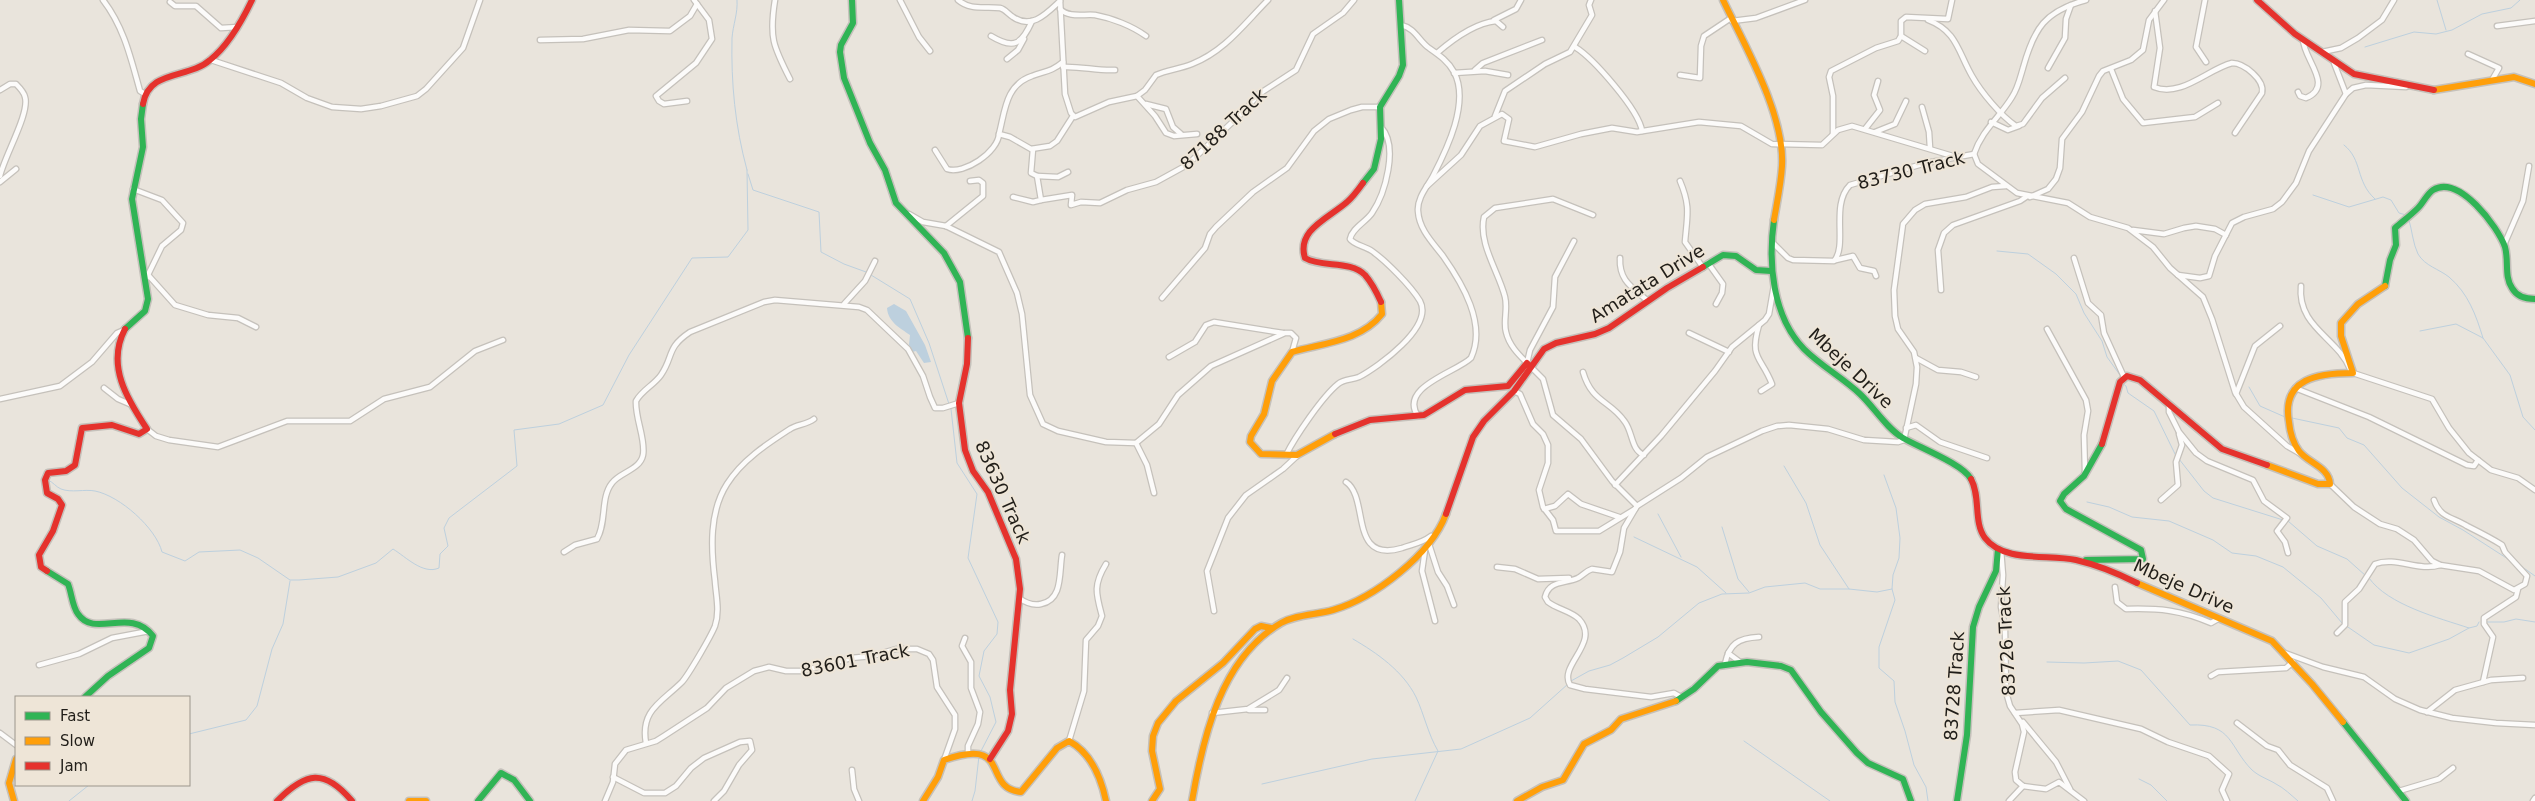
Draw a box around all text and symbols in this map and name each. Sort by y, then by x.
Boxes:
street label: 87188 Track [1176,83,1271,174]
street label: 83730 Track [1855,146,1968,194]
street label: Amatata Drive [1586,239,1708,327]
street label: Mbeje Drive [1804,324,1898,412]
street label: 83630 Track [971,437,1035,547]
street label: Mbeje Drive [2130,554,2238,618]
street label: 83726 Track [1993,585,2019,697]
street label: 83728 Track [1940,630,1968,742]
street label: 83601 Track [799,639,912,681]
legend [15,696,190,786]
text: Fast [60,707,90,725]
text: Slow [60,732,95,750]
text: Jam [59,757,88,775]

